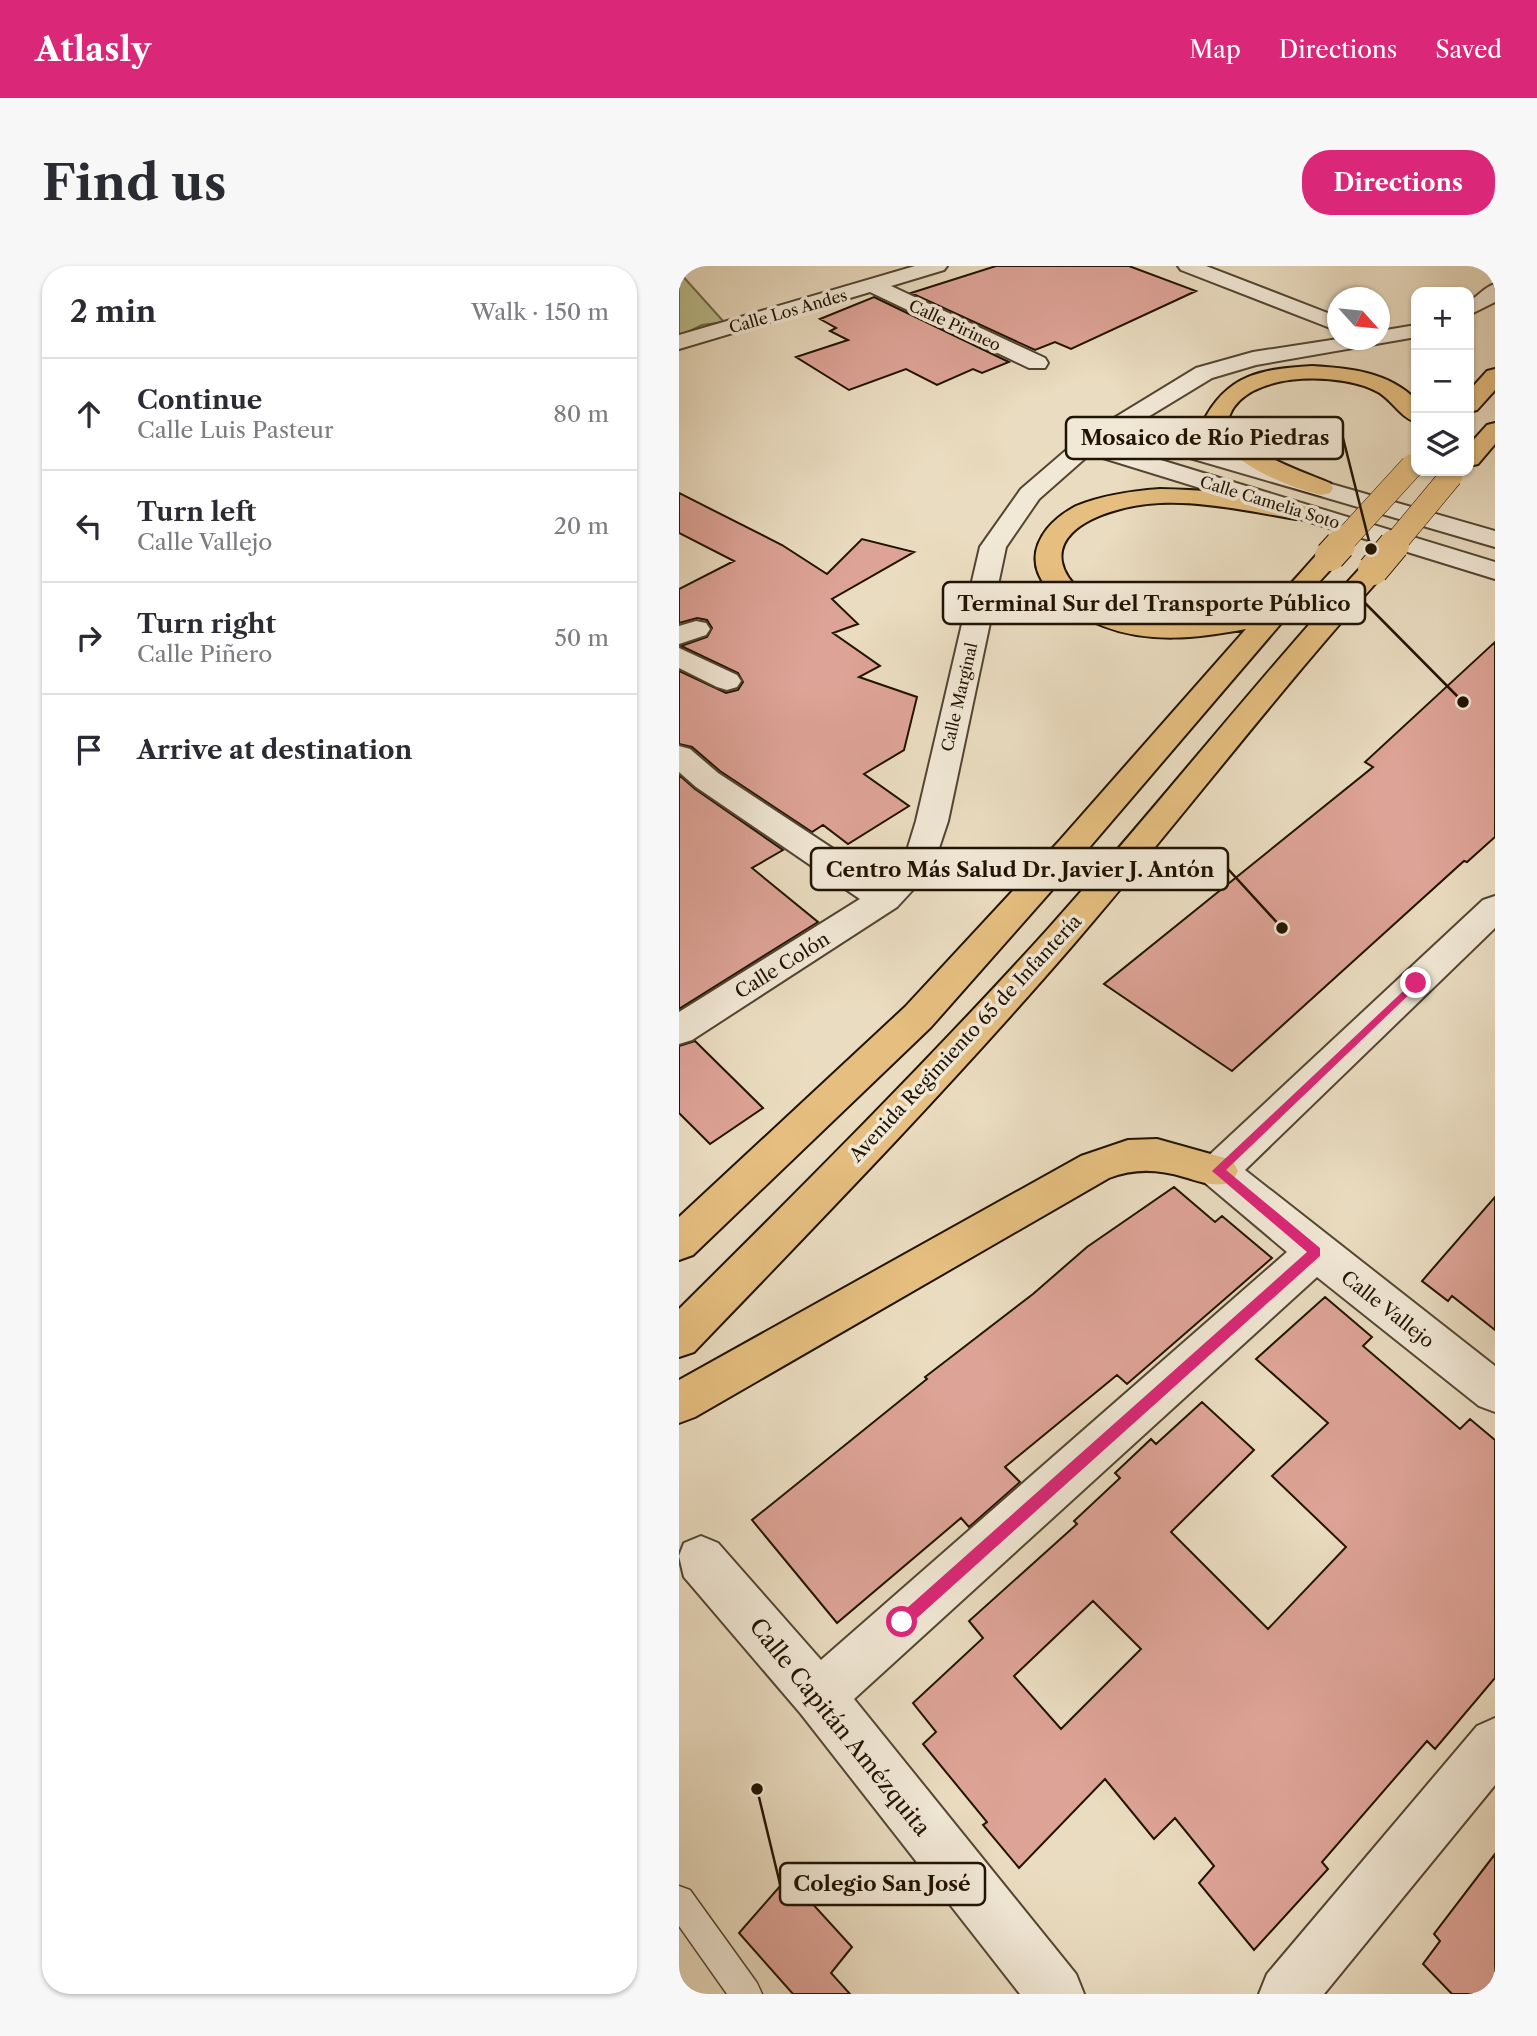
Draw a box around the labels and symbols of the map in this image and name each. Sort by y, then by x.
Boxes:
street label: Calle Los Andes [727,285,849,337]
north arrow [1327,287,1390,350]
street label: Calle Pirineo [906,295,1004,355]
callout: Mosaico de Río Piedras [1066,417,1343,459]
text: Mosaico de Río Piedras [1080,425,1330,450]
street label: Calle Camelia Soto [1198,471,1342,533]
callout: Terminal Sur del Transporte Público [943,582,1365,624]
text: Terminal Sur del Transporte Público [957,591,1351,616]
street label: Calle Marginal [937,640,981,753]
callout: Centro Más Salud Dr. Javier J. Antón [811,848,1228,890]
text: Centro Más Salud Dr. Javier J. Antón [826,857,1215,882]
street label: Avenida Regimiento 65 de Infantería [844,910,1086,1168]
street label: Calle Colón [731,927,834,1004]
route end [1400,967,1431,998]
street label: Calle Vallejo [1337,1266,1439,1353]
route start [886,1606,917,1637]
street label: Calle Capitán Amézquita [744,1613,937,1842]
callout: Colegio San José [780,1863,985,1905]
text: Colegio San José [793,1871,971,1896]

